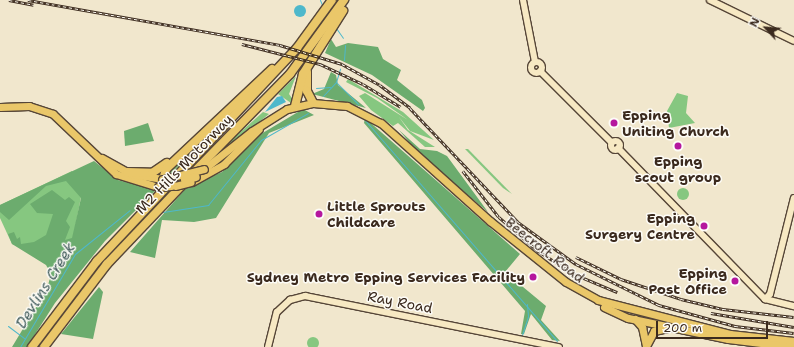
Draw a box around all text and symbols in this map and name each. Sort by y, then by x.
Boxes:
north arrow [746,8,786,48]
text: N [746,15,763,30]
place label: Epping Uniting Church [622,107,729,140]
street label: M2 Hills Motorway [132,111,236,217]
marker: Epping Uniting Church [609,118,619,128]
marker: Epping scout group [673,141,683,151]
place label: Epping scout group [635,153,721,186]
place label: Little Sprouts Childcare [327,198,426,230]
marker: Little Sprouts Childcare [314,209,324,219]
place label: Epping Surgery Centre [585,210,695,242]
street label: Beecroft Road [502,214,588,286]
marker: Epping Surgery Centre [698,220,710,232]
water label: Devlins Creek [12,240,80,332]
place label: Epping Post Office [648,265,727,298]
place label: Sydney Metro Epping Services Facility [247,269,525,285]
marker: Sydney Metro Epping Services Facility [528,272,538,282]
marker: Epping Post Office [730,276,740,286]
street label: Ray Road [366,287,434,317]
scale bar [658,313,770,339]
text: 200 m [663,320,702,336]

